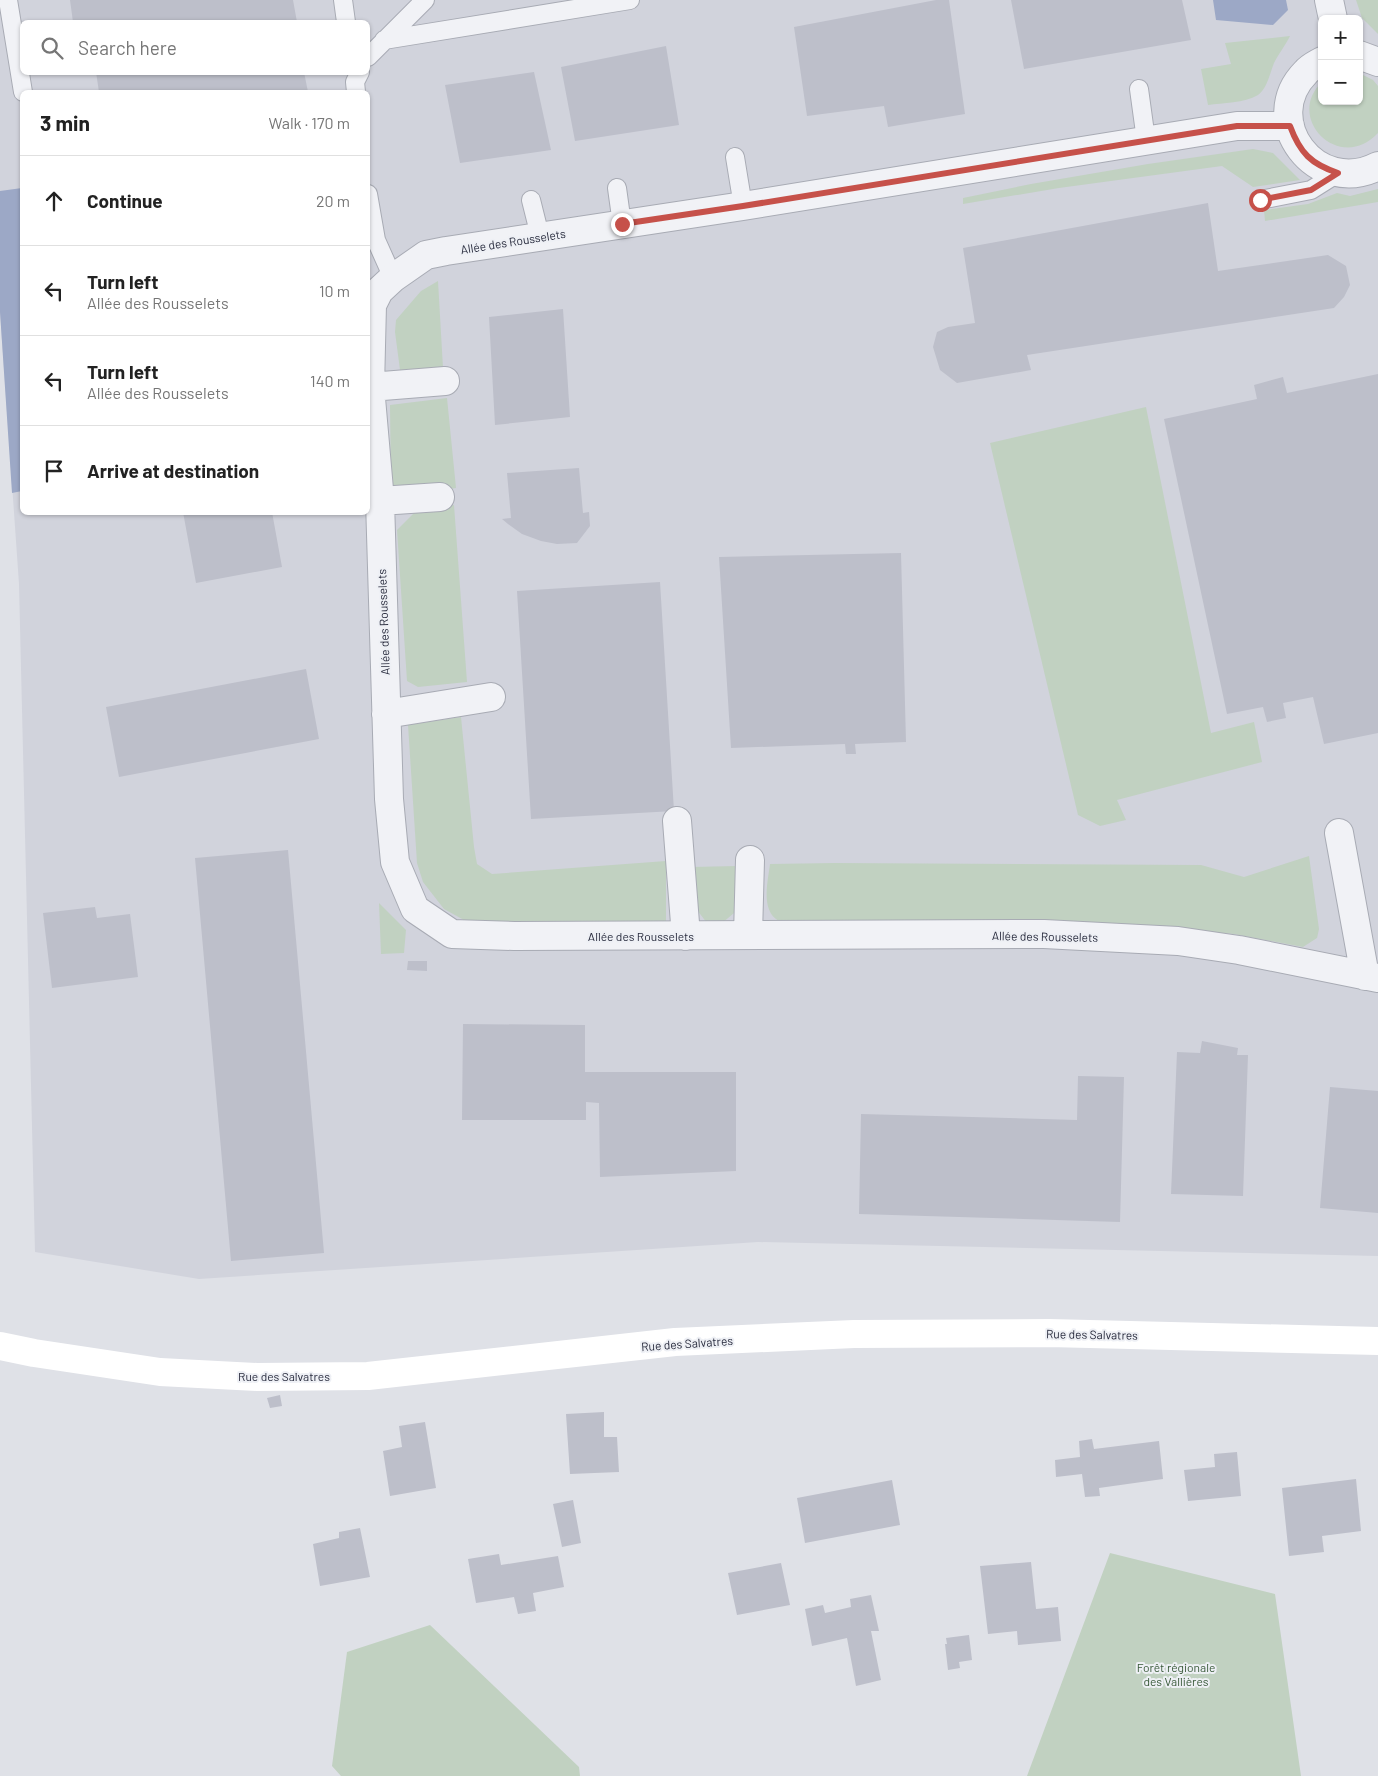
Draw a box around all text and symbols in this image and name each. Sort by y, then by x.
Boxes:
map controls [1318,15,1363,105]
button: + [1318,15,1363,60]
search box [20,20,370,75]
icon: search [38,34,66,62]
text: Search here [78,36,177,59]
button: − [1318,60,1363,105]
text: 3 min [40,110,90,135]
text: Walk · 170 m [268,113,350,132]
icon: ahead [40,187,68,215]
text: Continue [87,189,163,212]
route start [1249,189,1272,212]
text: 20 m [316,191,350,210]
route end [611,213,634,236]
street label: Allée des Rousselets [459,226,567,256]
text: Turn left [87,270,158,293]
icon: left [40,277,68,305]
text: 10 m [319,281,350,300]
text: Allée des Rousselets [87,293,229,312]
text: Turn left [87,360,158,383]
icon: left [40,367,68,395]
text: 140 m [310,371,350,390]
text: Allée des Rousselets [87,383,229,402]
icon: arrive [40,457,68,485]
text: Arrive at destination [87,459,259,482]
street label: Allée des Rousselets [374,568,392,675]
street label: Allée des Rousselets [992,928,1098,944]
street label: Allée des Rousselets [588,929,694,943]
street label: Rue des Salvatres [1046,1326,1138,1342]
street label: Rue des Salvatres [641,1333,734,1353]
street label: Rue des Salvatres [238,1369,330,1383]
park label: Forêt régionale des Vallières [1137,1660,1215,1688]

